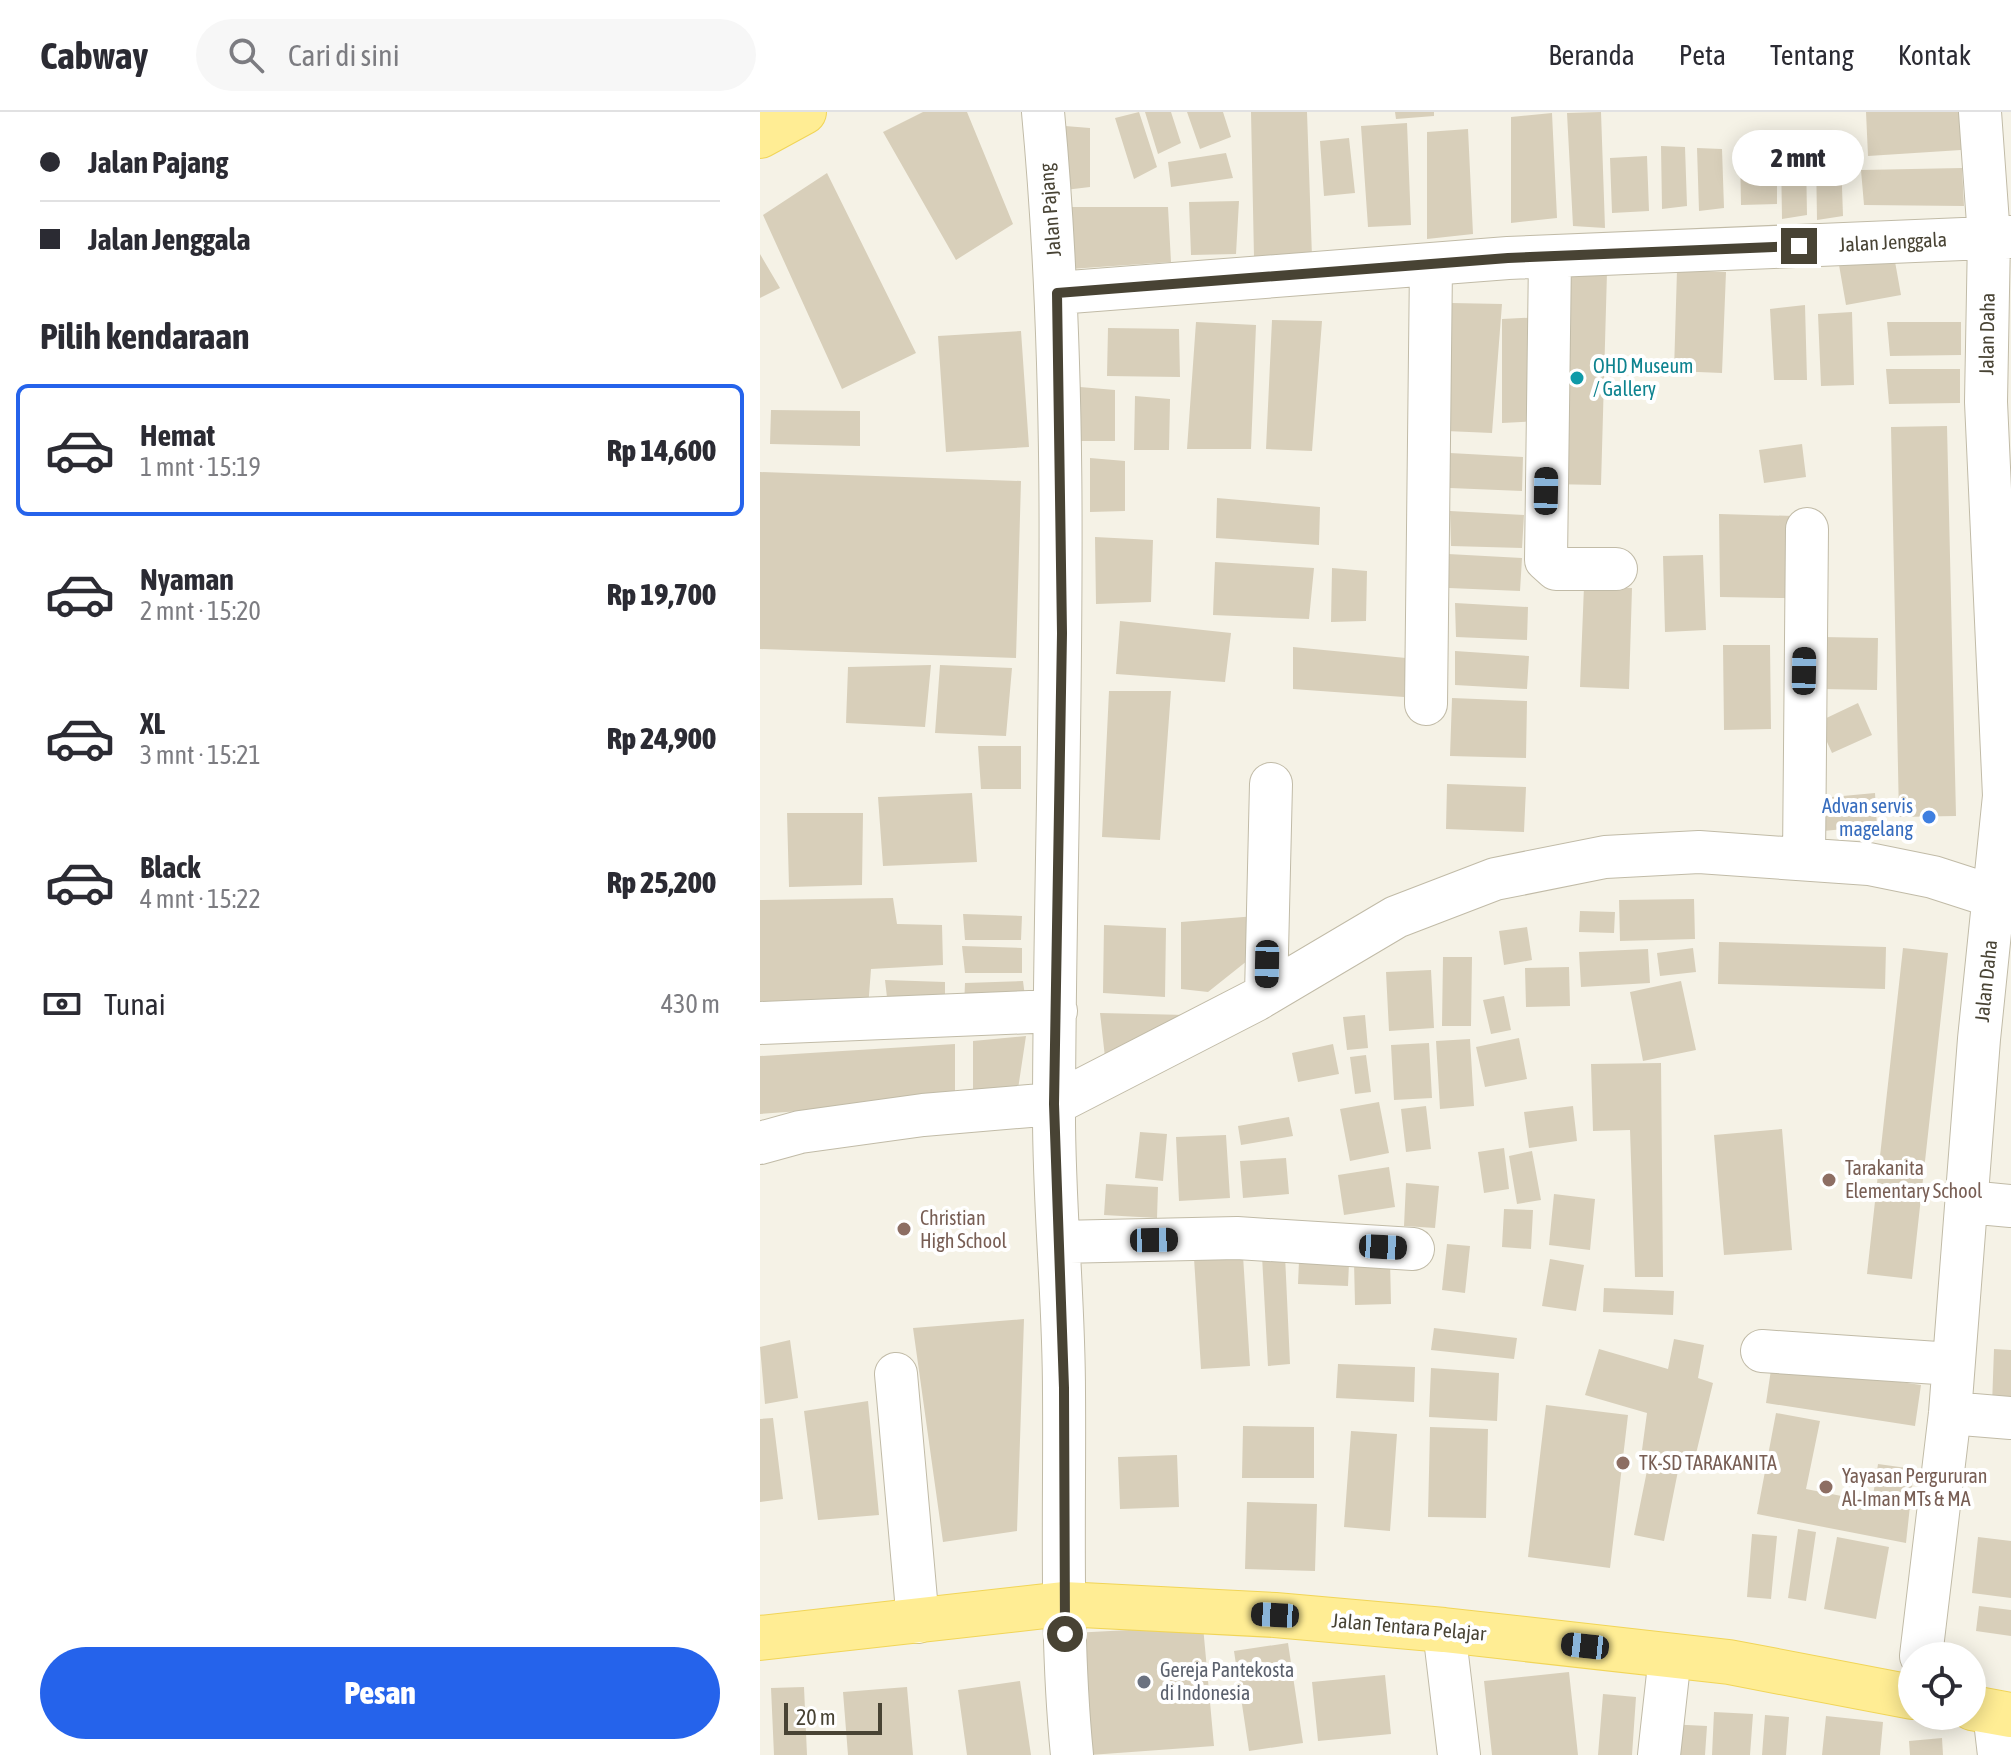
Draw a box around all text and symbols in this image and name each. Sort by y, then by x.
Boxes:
search box [196,19,756,91]
icon: search [224,33,268,77]
text: Cabway [40,34,148,77]
text: Cari di sini [288,38,400,72]
text: Beranda [1548,39,1635,71]
text: Peta [1679,39,1726,71]
text: Tentang [1770,39,1854,71]
text: Kontak [1898,39,1971,71]
callout: 2 mnt [1733,130,1865,186]
text: 2 mnt [1771,143,1825,173]
text: Jalan Pajang [88,145,228,179]
street label: Jalan Pajang [1034,162,1065,258]
text: Jalan Jenggala [88,222,250,256]
street label: Jalan Jenggala [1838,227,1948,256]
route end [1781,228,1817,264]
street label: Jalan Daha [1974,293,1999,375]
text: Pilih kendaraan [40,315,249,357]
place label: OHD Museum / Gallery [1593,354,1694,400]
marker: OHD Museum / Gallery [1568,369,1586,387]
icon: car [44,414,116,486]
text: Hemat [140,418,215,452]
text: Rp 14,600 [607,433,716,467]
text: 1 mnt · 15:19 [140,452,261,482]
car [1534,467,1558,515]
icon: car [44,558,116,630]
text: Nyaman [140,562,234,596]
text: Rp 19,700 [607,577,716,611]
text: 2 mnt · 15:20 [140,596,261,626]
car [1792,647,1816,695]
icon: car [44,702,116,774]
text: XL [140,706,165,740]
text: Rp 24,900 [607,721,716,755]
text: 3 mnt · 15:21 [140,740,261,770]
place label: Advan servis magelang [1822,794,1913,840]
marker: Advan servis magelang [1920,808,1938,826]
icon: car [44,846,116,918]
text: Black [140,850,200,884]
text: Rp 25,200 [607,865,716,899]
text: 4 mnt · 15:22 [140,884,261,914]
street label: Jalan Daha [1970,939,2001,1023]
car [1255,940,1279,988]
icon: cash [40,982,84,1026]
text: Tunai [104,987,166,1021]
text: 430 m [661,989,720,1019]
place label: Tarakanita Elementary School [1845,1156,1983,1202]
marker: Tarakanita Elementary School [1820,1171,1838,1189]
place label: Christian High School [920,1206,1008,1252]
marker: Christian High School [895,1220,913,1238]
car [1130,1228,1178,1252]
car [1358,1234,1408,1260]
place label: TK-SD TARAKANITA [1639,1451,1777,1474]
marker: TK-SD TARAKANITA [1614,1454,1632,1472]
place label: Yayasan Pergururan Al-Iman MTs & MA [1842,1464,1987,1510]
marker: Yayasan Pergururan Al-Iman MTs & MA [1817,1478,1835,1496]
car [1250,1602,1300,1628]
street label: Jalan Tentara Pelajar [1331,1608,1488,1645]
route start [1047,1616,1083,1652]
car [1560,1632,1610,1660]
map controls [1898,1642,1986,1730]
button: locate [1898,1642,1986,1730]
button: Pesan [40,1647,720,1739]
place label: Gereja Pantekosta di Indonesia [1160,1658,1294,1704]
marker: Gereja Pantekosta di Indonesia [1135,1673,1153,1691]
scale bar [784,1699,882,1735]
text: 20 m [796,1704,836,1730]

